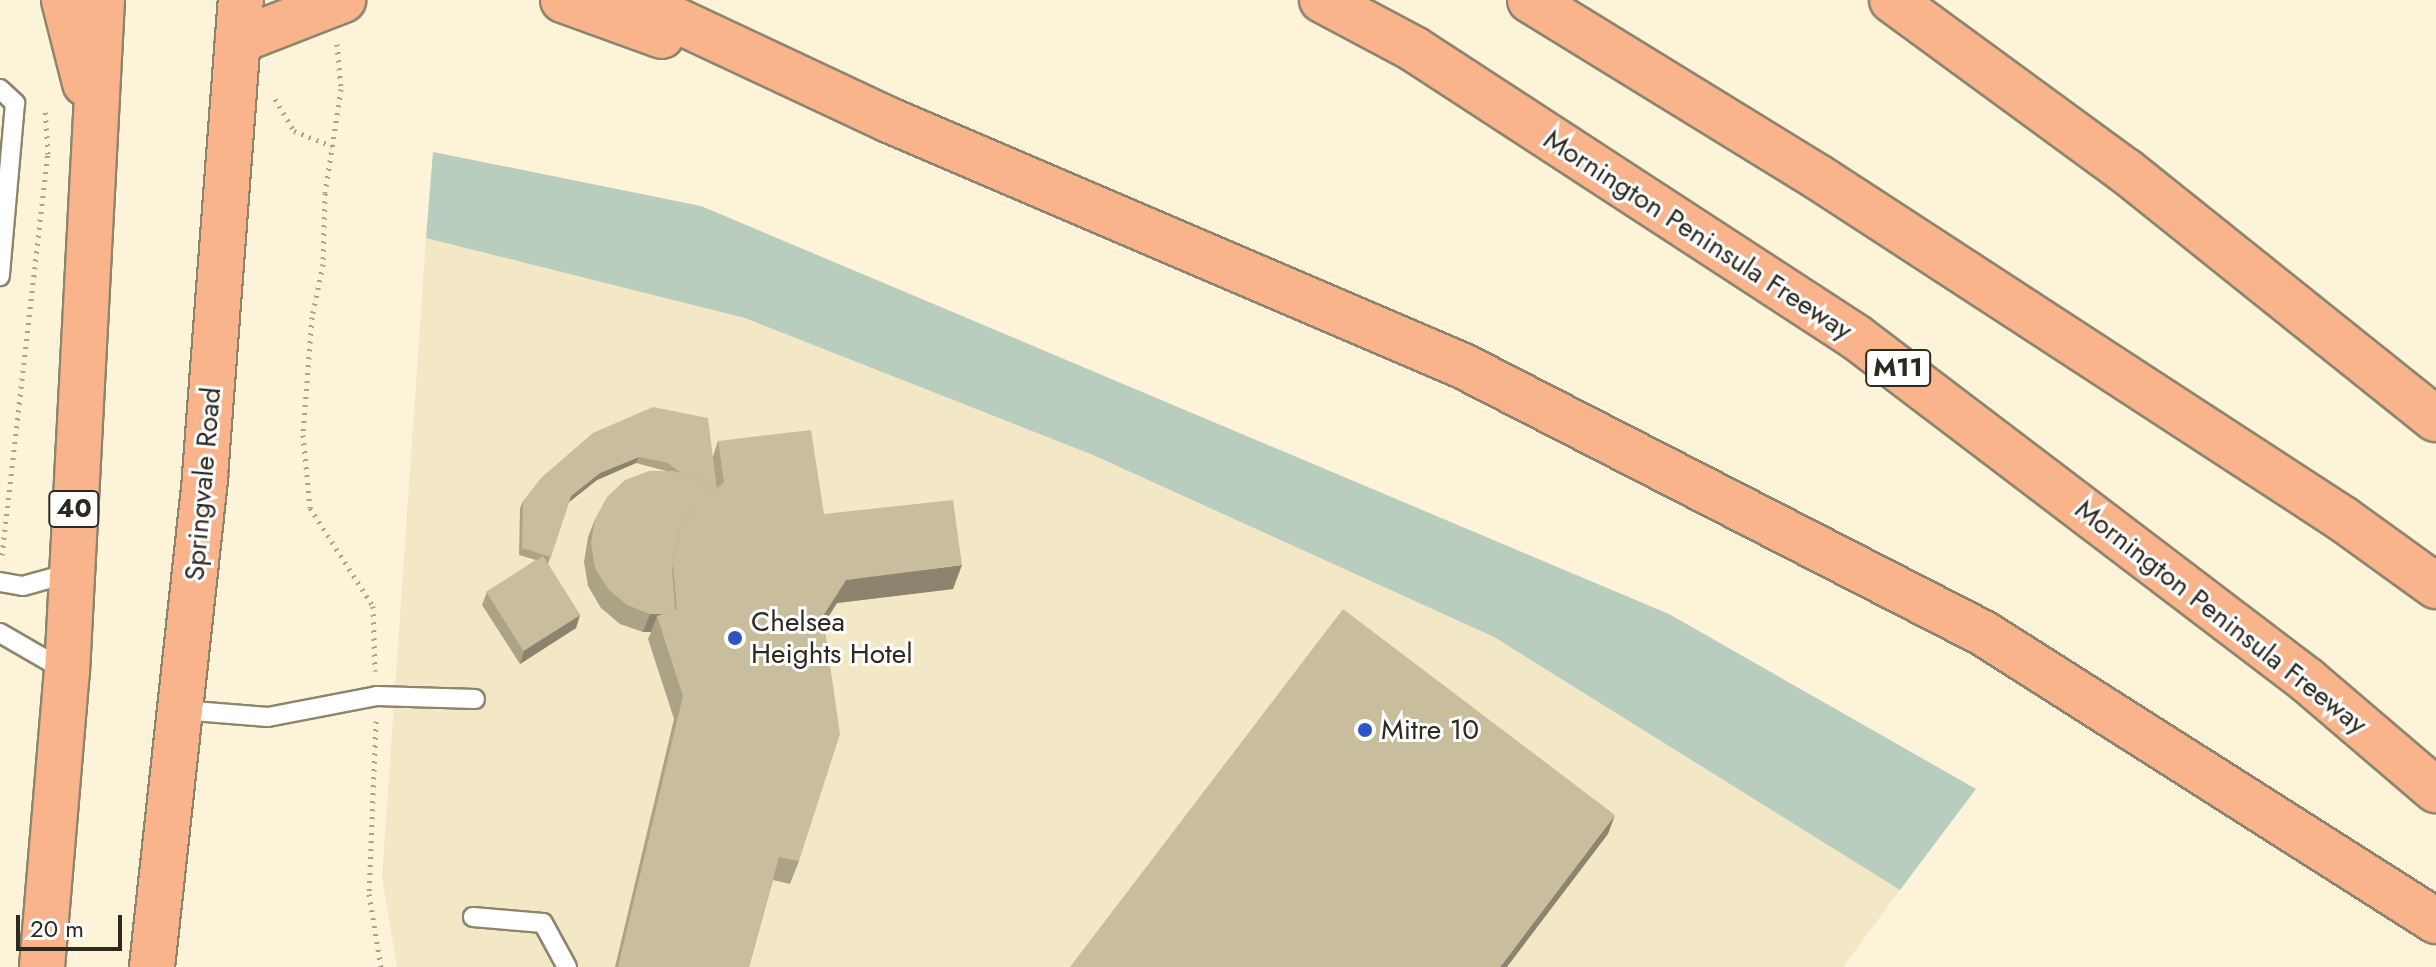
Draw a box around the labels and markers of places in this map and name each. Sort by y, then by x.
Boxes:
place label: Chelsea Heights Hotel [751,605,913,671]
marker: Chelsea Heights Hotel [726,629,744,647]
place label: Mitre 10 [1381,713,1479,747]
marker: Mitre 10 [1356,721,1374,739]

